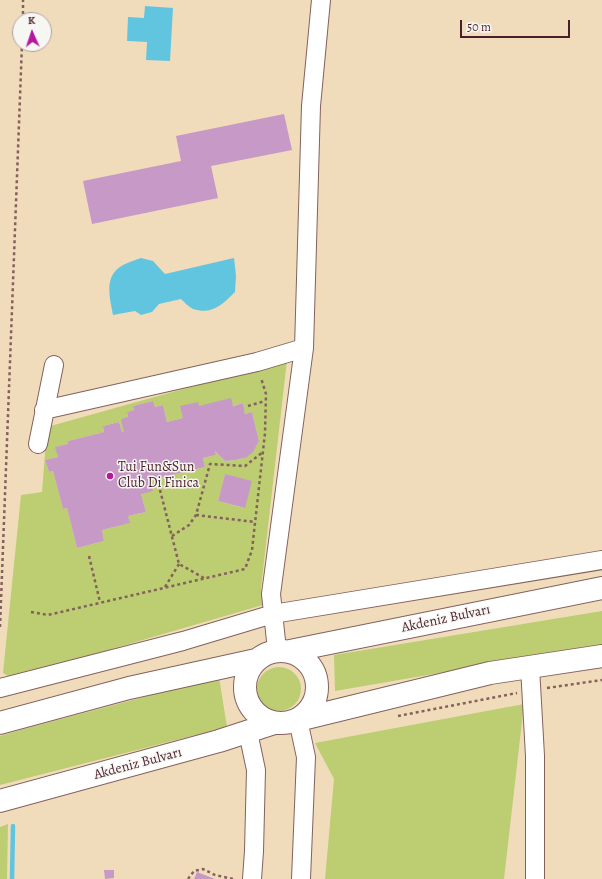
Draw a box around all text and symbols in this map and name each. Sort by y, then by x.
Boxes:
north arrow [12,12,52,52]
scale bar [462,12,572,38]
text: K [27,13,35,28]
text: 50 m [467,19,491,35]
place label: Tui Fun&Sun Club Di Finica [118,460,199,492]
marker: Tui Fun&Sun Club Di Finica [105,471,115,481]
street label: Akdeniz Bulvarı [400,601,492,637]
street label: Akdeniz Bulvarı [92,744,184,784]

